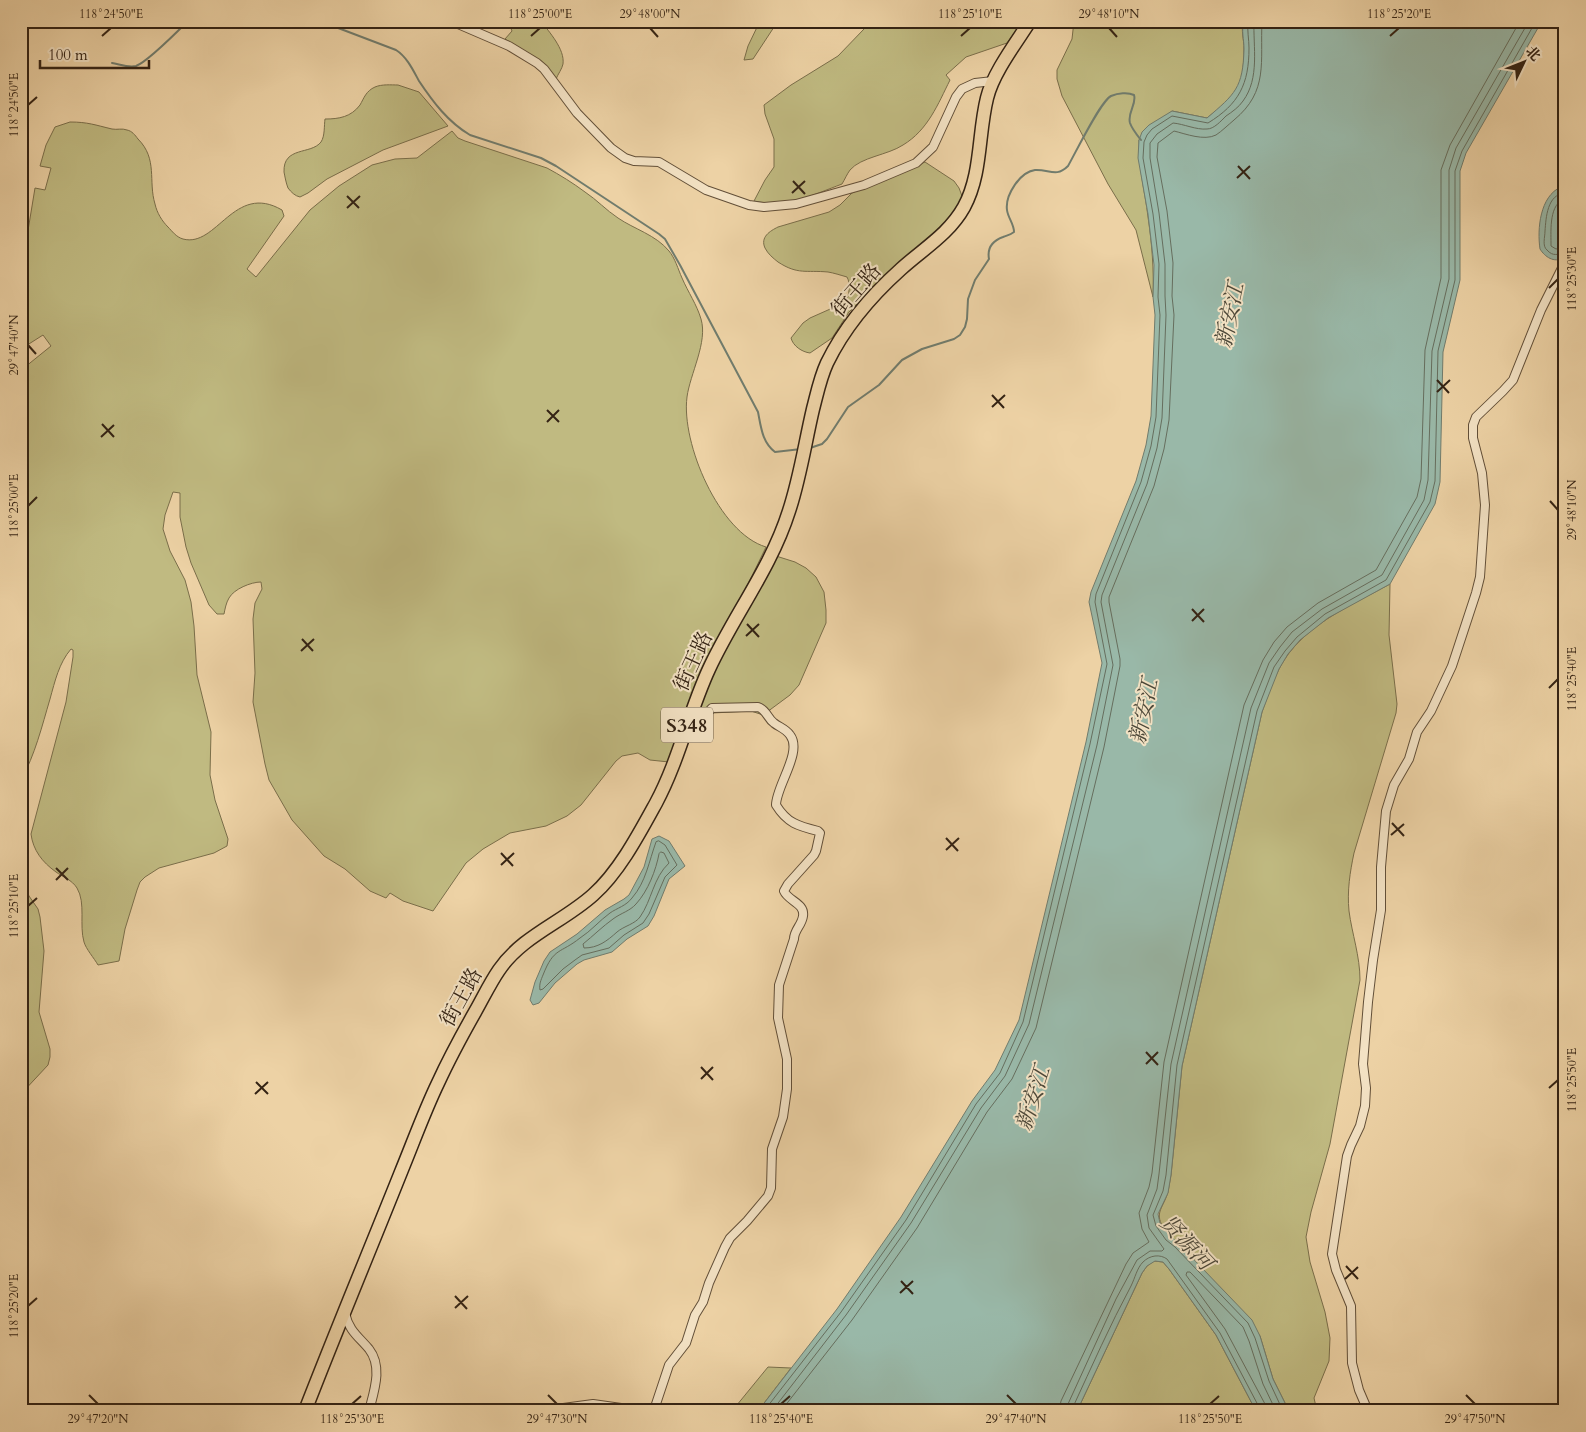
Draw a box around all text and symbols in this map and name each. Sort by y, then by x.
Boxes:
text: 118°24'50"E [79,6,143,22]
text: 118°25'00"E [508,6,572,22]
text: 29°48'00"N [620,6,681,22]
text: 118°25'10"E [938,6,1002,22]
text: 29°48'10"N [1079,6,1140,22]
text: 118°25'20"E [1367,6,1431,22]
scale bar [40,38,149,70]
north arrow [1498,38,1548,88]
text: 北 [1521,42,1545,65]
text: 100 m [48,45,88,65]
text: 118°24'50"E [6,73,22,137]
text: 118°25'30"E [1564,247,1580,311]
street label: 街王路 [825,257,888,324]
water label: 新安江 [1208,277,1252,351]
text: 29°47'40"N [6,314,22,375]
text: 118°25'00"E [6,474,22,538]
text: 29°48'10"N [1564,479,1580,540]
street label: 街王路 [667,627,720,696]
text: 118°25'40"E [1564,647,1580,711]
water label: 新安江 [1122,673,1166,747]
road number: S348 [661,708,713,742]
text: 118°25'10"E [6,874,22,938]
street label: 街王路 [433,963,489,1032]
text: 118°25'50"E [1564,1048,1580,1112]
water label: 新安江 [1008,1059,1058,1134]
water label: 贤源河 [1153,1208,1222,1280]
text: 118°25'20"E [6,1274,22,1338]
text: 29°47'20"N [68,1411,129,1427]
text: 118°25'30"E [320,1411,384,1427]
text: 29°47'30"N [527,1411,588,1427]
text: 118°25'40"E [749,1411,813,1427]
text: 29°47'40"N [986,1411,1047,1427]
text: 118°25'50"E [1178,1411,1242,1427]
text: 29°47'50"N [1445,1411,1506,1427]

